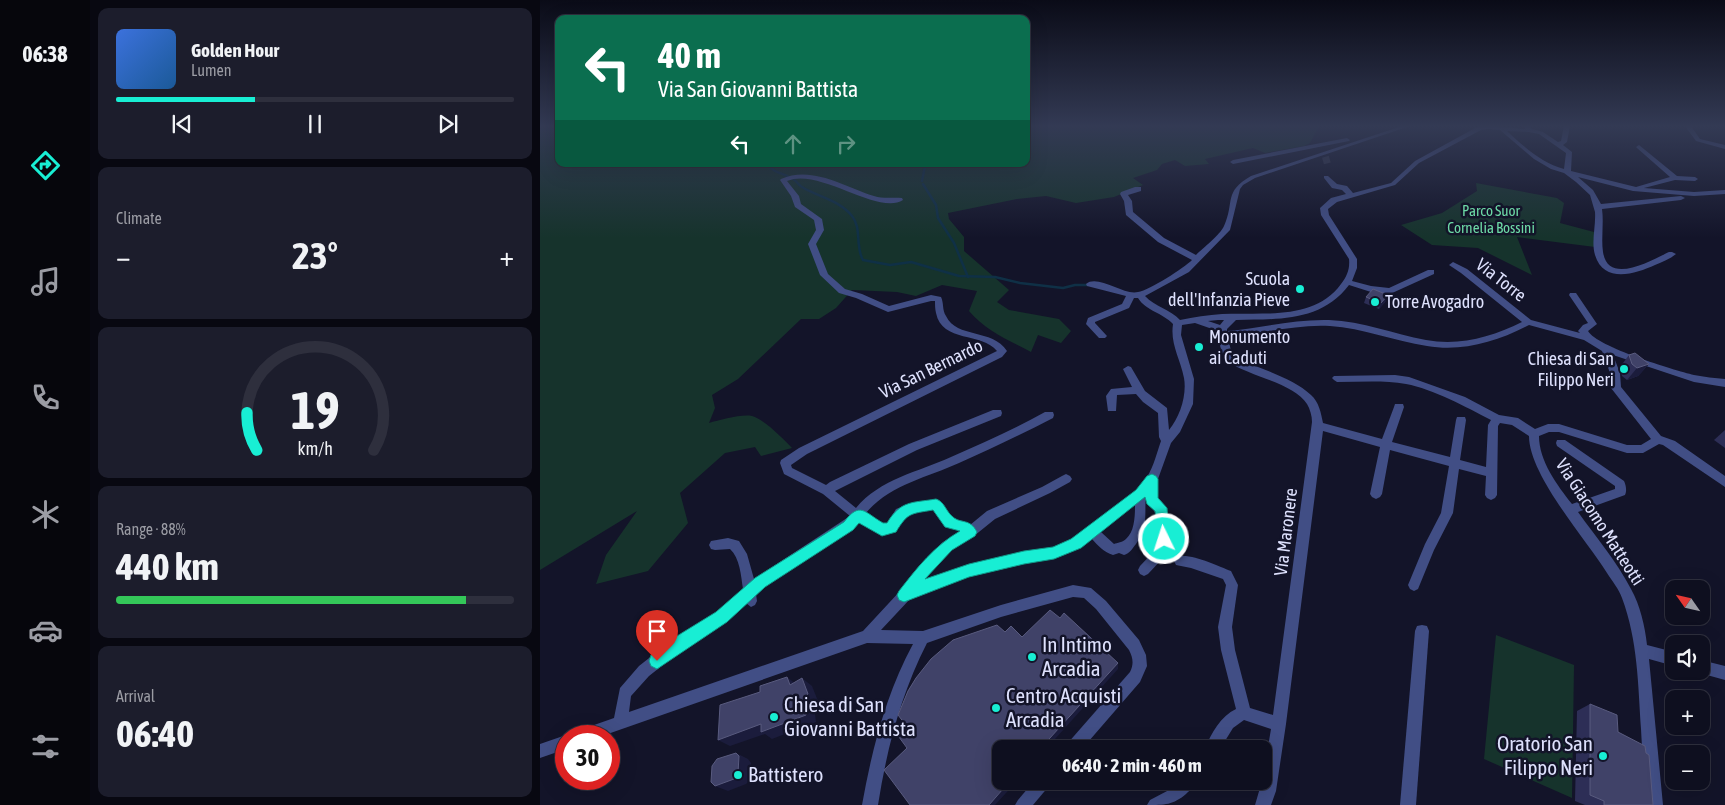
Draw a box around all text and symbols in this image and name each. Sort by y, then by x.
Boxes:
icon: left [575,35,640,100]
text: 40 m [658,35,721,75]
text: Golden Hour [191,39,279,61]
text: 06:38 [22,41,68,67]
text: Lumen [191,61,231,79]
text: Via San Giovanni Battista [658,76,858,102]
icon: previous [168,110,196,138]
icon: pause [301,110,329,138]
icon: next [434,110,462,138]
icon: left [726,130,754,158]
icon: ahead [779,130,807,158]
icon: right [832,130,860,158]
icon: directions [28,148,63,183]
park label: Parco Suor Cornelia Bossini [1447,202,1535,236]
text: Climate [116,209,162,227]
text: 23° [292,234,338,277]
text: − [116,240,131,272]
text: + [499,240,514,272]
street label: Via Torre [1472,254,1531,306]
icon: music [28,264,63,299]
place label: Scuola dell'Infanzia Pieve [1168,268,1290,310]
marker: Scuola dell'Infanzia Pieve [1294,283,1306,295]
place label: Torre Avogadro [1385,291,1484,312]
marker: Torre Avogadro [1369,296,1381,308]
place label: Monumento ai Caduti [1209,326,1290,368]
street label: Via San Bernardo [876,334,986,403]
marker: Monumento ai Caduti [1193,341,1205,353]
place label: Chiesa di San Filippo Neri [1528,348,1614,390]
marker: Chiesa di San Filippo Neri [1618,363,1630,375]
icon: phone [28,380,63,415]
text: 19 [291,380,339,440]
text: km/h [297,438,333,459]
street label: Via Giacomo Matteotti [1552,455,1649,589]
street label: Via Maronere [1270,487,1301,577]
icon: climate [28,497,63,532]
position arrow [1137,512,1189,564]
text: Range · 88% [116,520,186,538]
text: 440 km [116,545,219,588]
north arrow [1665,580,1710,625]
map controls [1665,580,1710,790]
pin [636,610,678,661]
icon: car [28,613,63,648]
icon: arrive [643,617,671,645]
place label: In Intimo Arcadia [1042,632,1112,680]
button: sound [1665,635,1710,680]
marker: In Intimo Arcadia [1026,651,1038,663]
place label: Centro Acquisti Arcadia [1006,683,1121,731]
text: Arrival [116,687,155,705]
button: + [1665,690,1710,735]
place label: Chiesa di San Giovanni Battista [784,692,916,740]
marker: Centro Acquisti Arcadia [990,702,1002,714]
marker: Chiesa di San Giovanni Battista [768,711,780,723]
text: 06:40 [116,712,194,755]
speed limit sign: 30 [555,725,620,790]
icon: filters [28,729,63,764]
place label: Oratorio San Filippo Neri [1497,731,1593,779]
button: − [1665,745,1710,790]
marker: Oratorio San Filippo Neri [1597,750,1609,762]
text: 06:40 · 2 min · 460 m [1062,754,1202,776]
place label: Battistero [748,762,824,786]
marker: Battistero [732,769,744,781]

